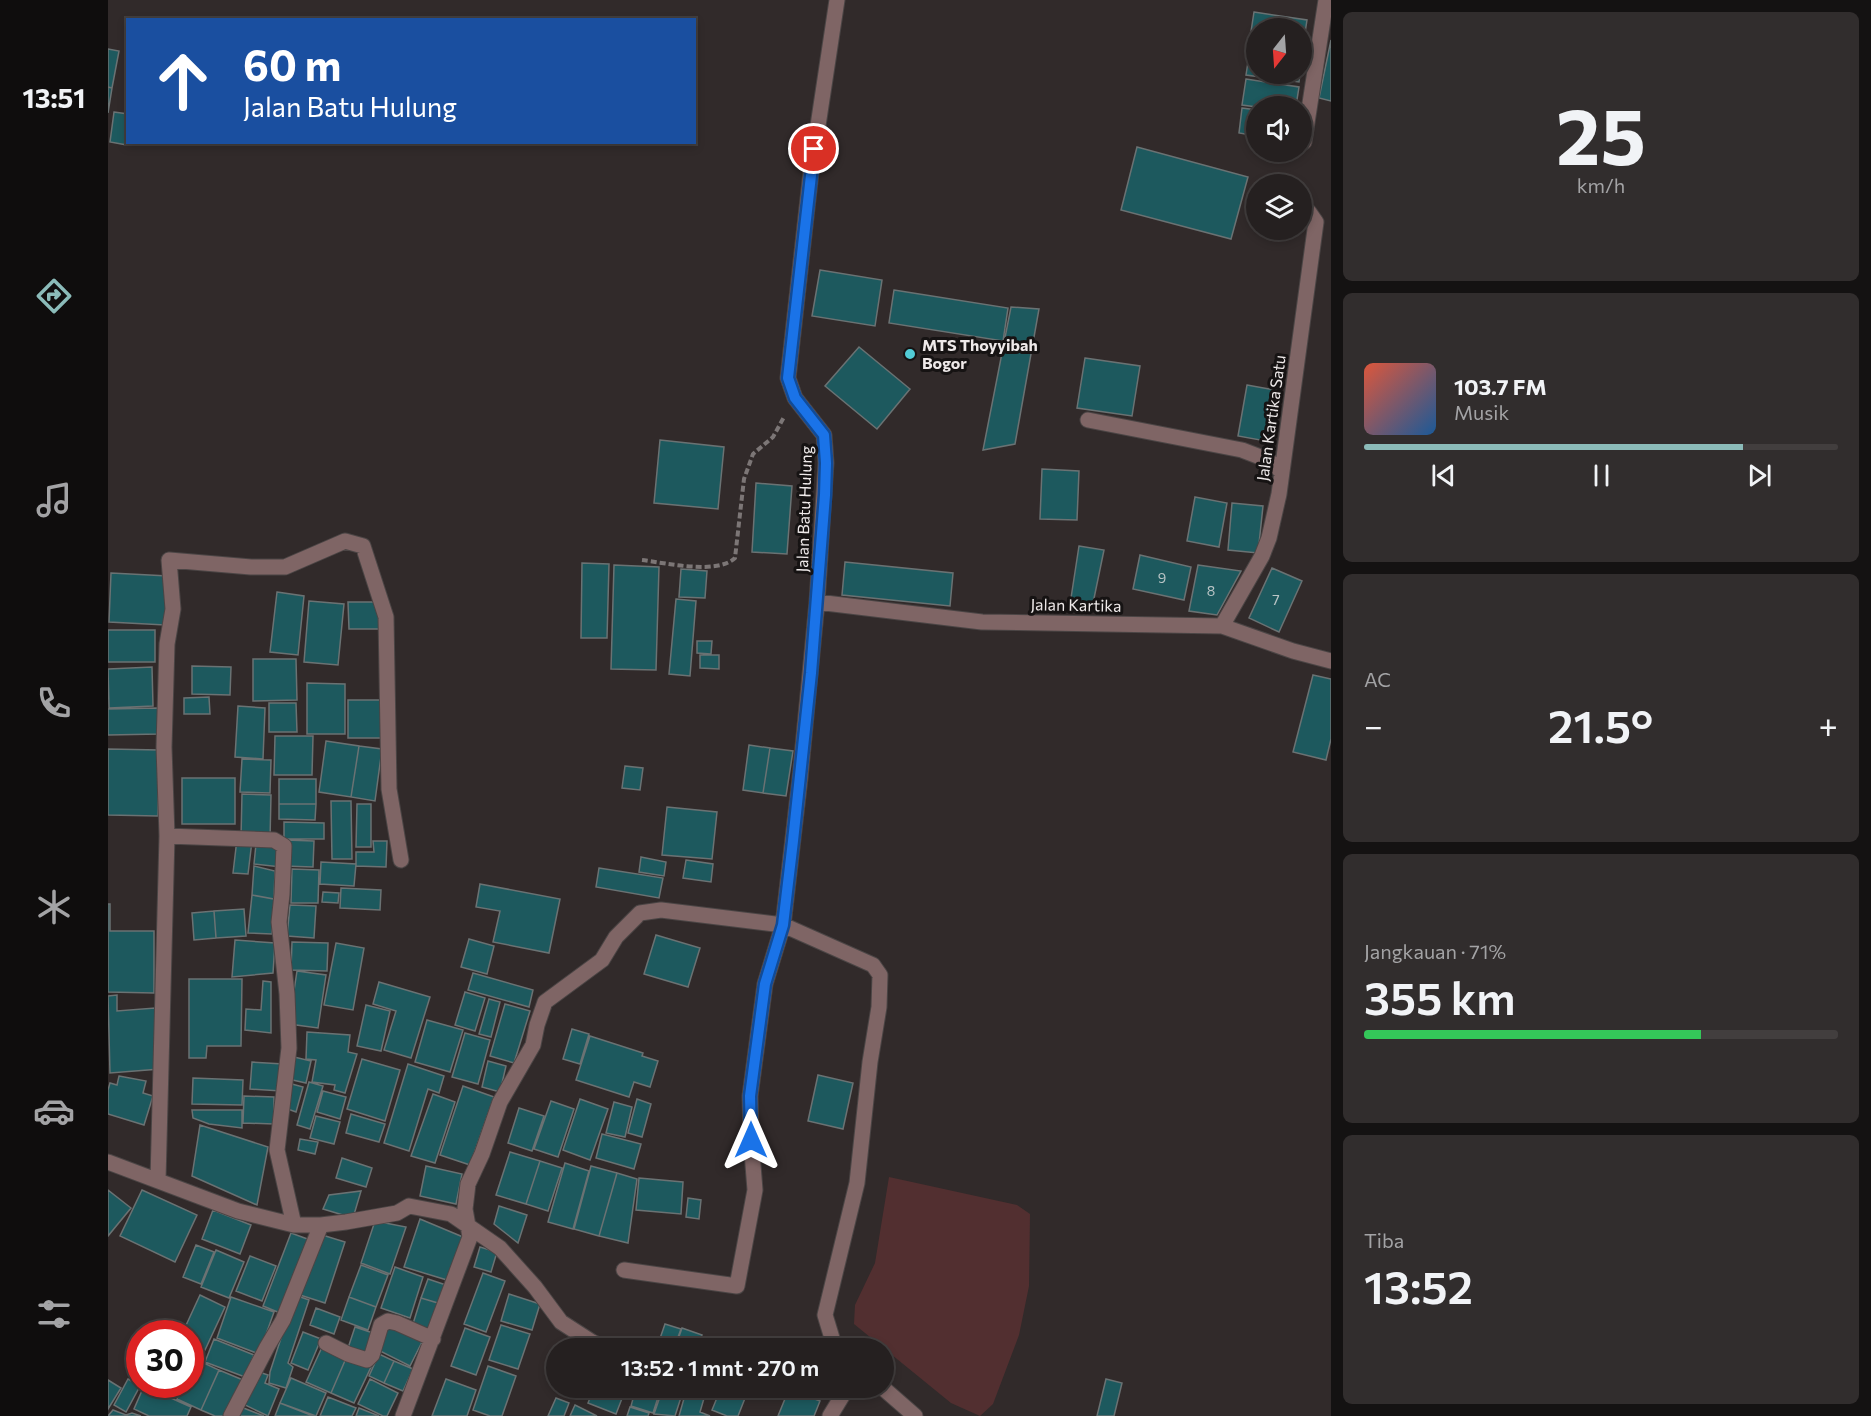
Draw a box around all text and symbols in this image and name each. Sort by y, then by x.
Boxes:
north arrow [1246,18,1312,84]
map controls [1246,18,1312,240]
text: 60 m [243,38,342,90]
icon: ahead [144,42,222,120]
text: 13:51 [22,81,86,114]
text: 25 [1556,86,1646,181]
text: Jalan Batu Hulung [243,90,457,123]
button: sound [1246,96,1312,162]
pin [788,123,839,174]
icon: arrive [797,132,830,165]
text: km/h [1577,173,1625,197]
button: layers [1246,174,1312,240]
icon: directions [33,275,75,317]
place label: MTS Thoyyibah Bogor [922,335,1038,372]
marker: MTS Thoyyibah Bogor [903,347,917,361]
street label: Jalan Kartika Satu [1252,354,1289,482]
text: 103.7 FM [1454,373,1547,400]
text: Musik [1454,400,1509,424]
street label: Jalan Batu Hulung [792,445,815,573]
icon: previous [1427,459,1460,492]
icon: pause [1585,459,1618,492]
icon: next [1743,459,1776,492]
icon: music [33,479,75,521]
house number: 9 [1158,569,1166,586]
house number: 8 [1207,582,1215,599]
house number: 7 [1272,591,1280,608]
street label: Jalan Kartika [1030,594,1122,615]
text: AC [1364,667,1391,691]
icon: phone [33,682,75,724]
text: 21.5° [1548,697,1653,752]
text: − [1364,704,1383,745]
text: + [1819,704,1838,745]
icon: climate [33,886,75,928]
text: Jangkauan · 71% [1364,939,1506,963]
text: 355 km [1364,969,1515,1024]
icon: car [33,1090,75,1132]
position arrow [719,1108,783,1172]
text: Tiba [1364,1228,1404,1252]
text: 13:52 [1364,1258,1473,1313]
icon: filters [33,1293,75,1335]
speed limit sign: 30 [126,1320,204,1398]
text: 13:52 · 1 mnt · 270 m [621,1354,819,1381]

